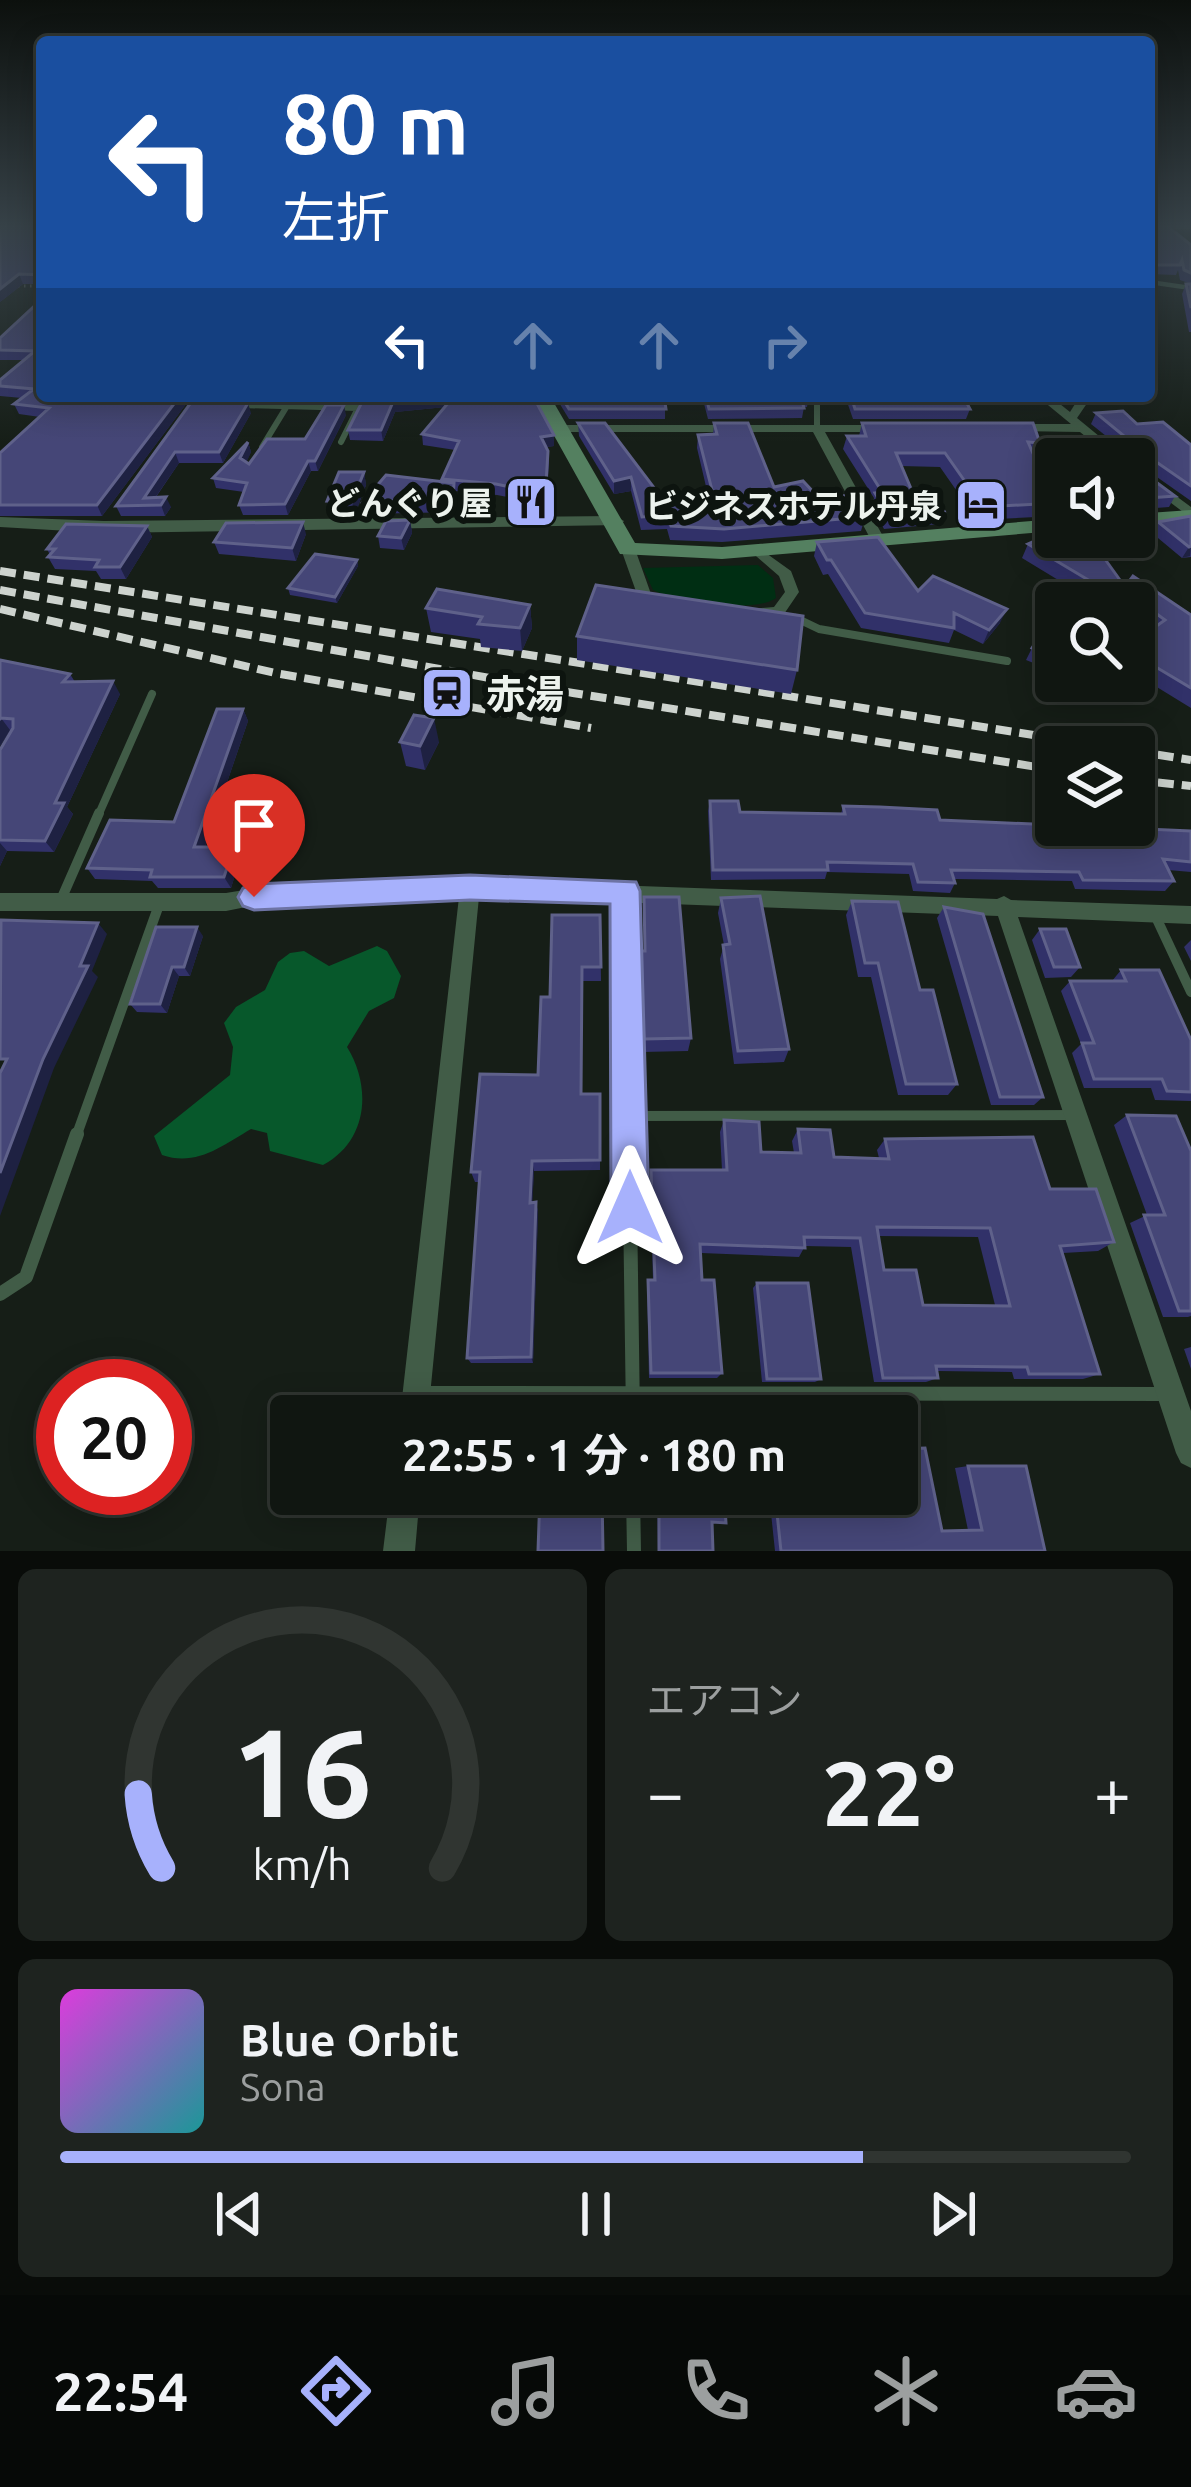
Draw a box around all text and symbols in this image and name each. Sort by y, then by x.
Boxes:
text: 80 m [282,76,469,170]
icon: left [84,84,240,240]
text: 左折 [282,187,390,247]
icon: left [374,312,440,378]
icon: ahead [500,312,566,378]
icon: ahead [626,312,692,378]
icon: right [752,312,818,378]
map controls [1035,438,1155,846]
button: sound [1035,438,1155,558]
restaurant icon: どんぐり屋 [503,474,559,530]
hotel icon: ビジネスホテル丹泉 [953,477,1009,533]
place label: どんぐり屋 [327,484,492,521]
place label: ビジネスホテル丹泉 [645,487,942,524]
button: search [1035,582,1155,702]
station icon: 赤湯 [419,665,475,721]
place label: 赤湯 [486,672,564,715]
button: layers [1035,726,1155,846]
pin [203,774,305,897]
icon: arrive [221,792,287,858]
position arrow [567,1145,693,1271]
speed limit sign: 20 [36,1359,192,1515]
text: 22:55 · 1 分 · 180 m [402,1429,786,1480]
text: エアコン [647,1678,803,1721]
text: 16 [232,1701,373,1841]
text: 22° [822,1742,955,1843]
text: − [647,1755,684,1829]
text: + [1094,1755,1131,1829]
text: km/h [253,1840,352,1888]
text: Blue Orbit [240,2014,459,2065]
text: Sona [240,2065,326,2108]
icon: previous [206,2181,272,2247]
icon: pause [563,2181,629,2247]
icon: next [920,2181,986,2247]
icon: directions [294,2349,378,2433]
icon: music [484,2349,568,2433]
icon: phone [674,2349,758,2433]
icon: climate [864,2349,948,2433]
icon: car [1054,2349,1138,2433]
text: 22:54 [53,2361,188,2421]

